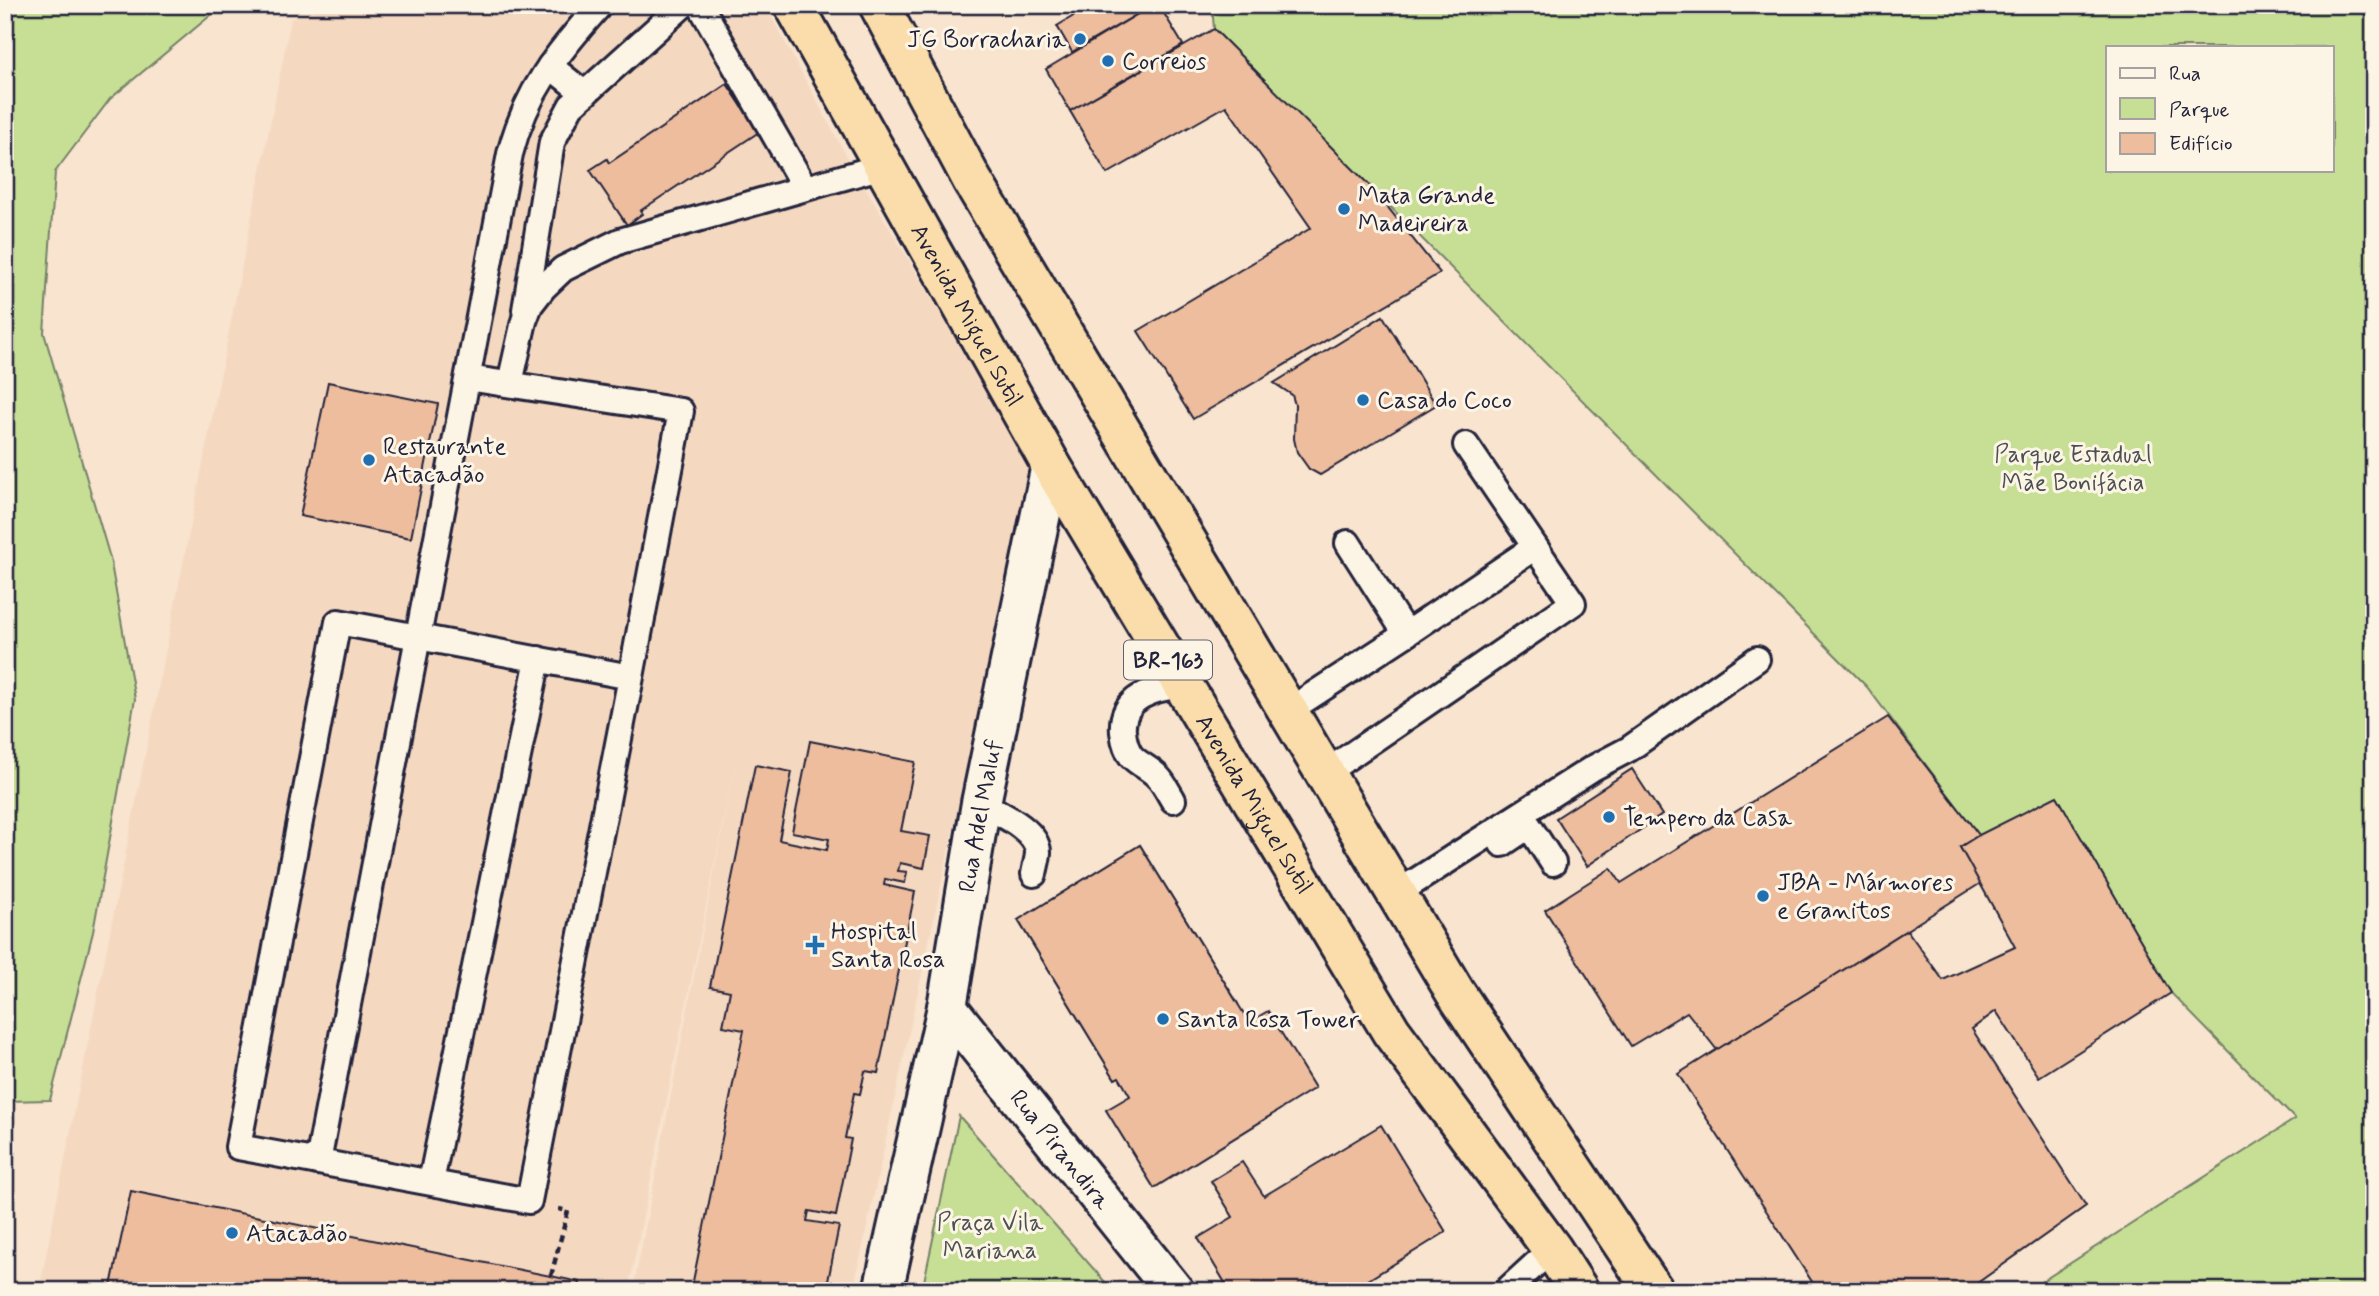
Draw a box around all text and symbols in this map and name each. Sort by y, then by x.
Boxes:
place label: JG Borracharia [907,25,1067,56]
marker: JG Borracharia [1072,31,1088,47]
legend [2106,46,2334,172]
place label: Correios [1122,47,1207,78]
marker: Correios [1100,53,1116,69]
text: Rua [2169,60,2201,88]
text: Parque [2169,96,2230,124]
text: Edifício [2169,130,2233,158]
place label: Mata Grande Madeireira [1358,181,1495,240]
marker: Mata Grande Madeireira [1336,201,1352,217]
street label: Avenida Miguel Sutil [902,219,1029,412]
place label: Casa do Coco [1377,386,1512,417]
marker: Casa do Coco [1355,392,1371,408]
place label: Restaurante Atacadão [383,432,507,491]
park label: Parque Estadual Mãe Bonifácia [1994,440,2152,499]
marker: Restaurante Atacadão [361,452,377,468]
road number: BR-163 [1124,640,1212,680]
street label: Avenida Miguel Sutil [1187,709,1319,900]
street label: Rua Adel Maluf [952,737,1011,895]
place label: Tempero da Casa [1623,803,1792,834]
marker: Tempero da Casa [1601,809,1617,825]
place label: JBA - Mármores e Granitos [1777,868,1954,927]
marker: JBA - Mármores e Granitos [1755,888,1771,904]
place label: Hospital Santa Rosa [831,917,945,976]
marker: Hospital Santa Rosa [805,935,825,955]
place label: Santa Rosa Tower [1177,1005,1359,1036]
marker: Santa Rosa Tower [1155,1011,1171,1027]
street label: Rua Pirandira [1002,1084,1117,1217]
park label: Praça Vila Mariana [937,1208,1044,1267]
place label: Atacadão [246,1219,348,1250]
marker: Atacadão [224,1225,240,1241]

